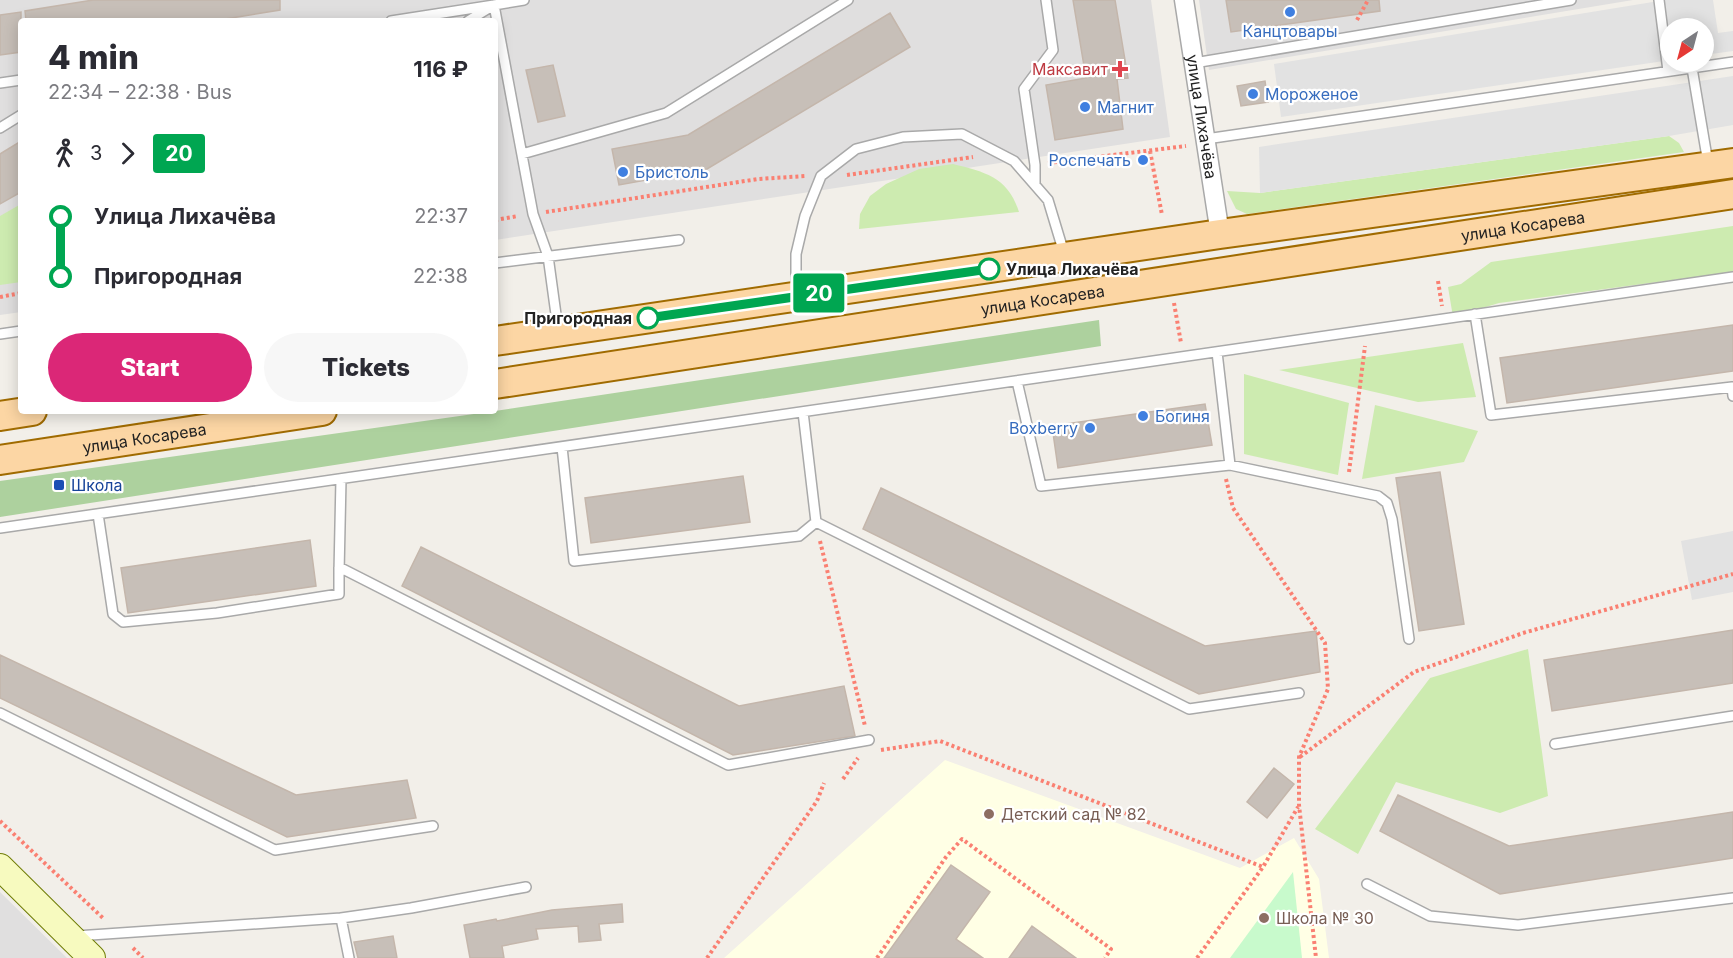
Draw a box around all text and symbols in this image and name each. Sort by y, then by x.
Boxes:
marker: Канцтовары [1283,5,1297,19]
north arrow [1660,18,1714,72]
map controls [1660,18,1714,72]
place label: Канцтовары [1242,21,1338,41]
text: 4 min [48,37,139,77]
street label: улица Лихачёва [1182,53,1221,180]
text: 116 ₽ [413,56,468,82]
place label: Максавит [1032,59,1109,79]
marker: Максавит [1113,62,1127,76]
text: 22:34 – 22:38 · Bus [48,80,232,104]
place label: Мороженое [1265,84,1358,104]
marker: Мороженое [1246,87,1260,101]
place label: Магнит [1097,97,1155,117]
marker: Магнит [1078,100,1092,114]
icon: walk [48,137,81,170]
icon: forward [111,137,144,170]
text: 3 [90,141,102,165]
text: 20 [165,141,193,166]
place label: Роспечать [1048,150,1131,170]
marker: Роспечать [1136,153,1150,167]
place label: Бристоль [635,162,709,182]
marker: Бристоль [616,165,630,179]
text: Улица Лихачёва [94,203,276,229]
text: 22:37 [414,204,468,228]
street label: улица Косарева [1460,207,1586,246]
marker: Улица Лихачёва [978,258,1000,280]
place label: Улица Лихачёва [1006,259,1138,279]
text: Пригородная [94,263,242,289]
text: 22:38 [413,264,468,288]
line badge: 20 [792,274,846,312]
text: 20 [805,281,833,306]
street label: улица Косарева [979,281,1106,319]
marker: Пригородная [637,307,659,329]
place label: Пригородная [524,308,632,328]
button: Start [48,333,252,402]
button: Tickets [264,333,468,402]
place label: Богиня [1155,406,1210,426]
marker: Богиня [1136,409,1150,423]
place label: Boxberry [1009,418,1078,438]
street label: улица Косарева [81,419,208,457]
marker: Boxberry [1083,421,1097,435]
place label: Школа [71,475,122,495]
marker: Школа [52,478,66,492]
place label: Детский сад № 82 [1001,804,1146,824]
marker: Детский сад № 82 [982,807,996,821]
place label: Школа № 30 [1276,908,1374,928]
marker: Школа № 30 [1257,911,1271,925]

